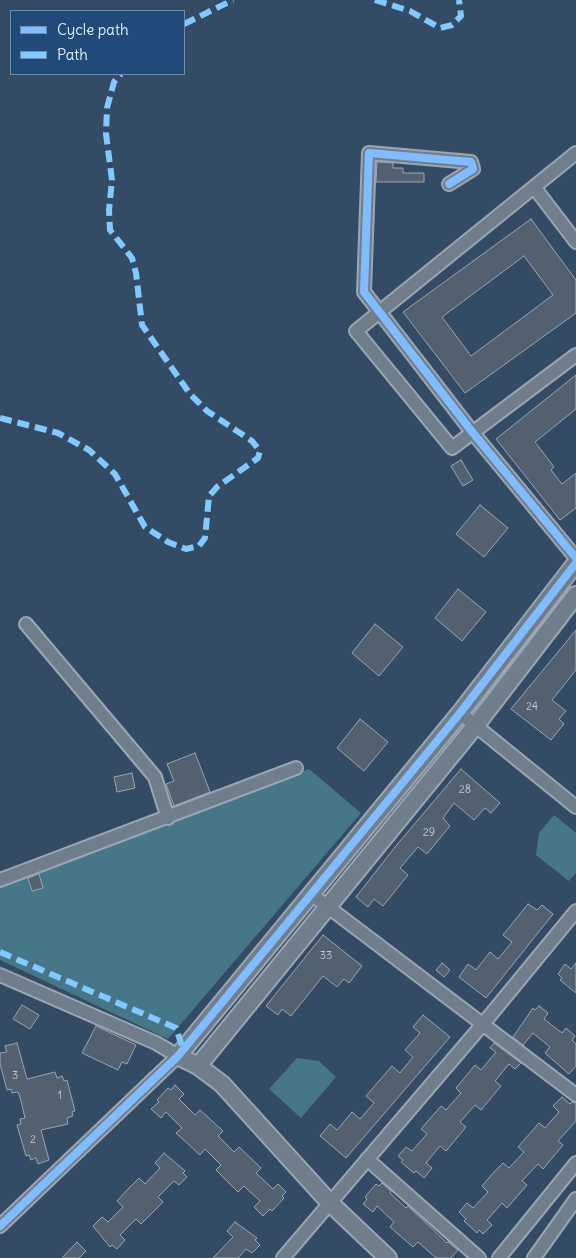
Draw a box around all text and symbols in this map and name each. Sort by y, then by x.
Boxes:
legend [10,10,185,75]
text: Cycle path [57,20,129,39]
text: Path [57,45,88,64]
house number: 24 [526,700,538,714]
house number: 28 [459,783,471,797]
house number: 29 [423,826,435,840]
house number: 33 [320,949,332,963]
house number: 3 [12,1069,18,1083]
house number: 1 [58,1089,62,1103]
house number: 2 [30,1133,36,1147]

